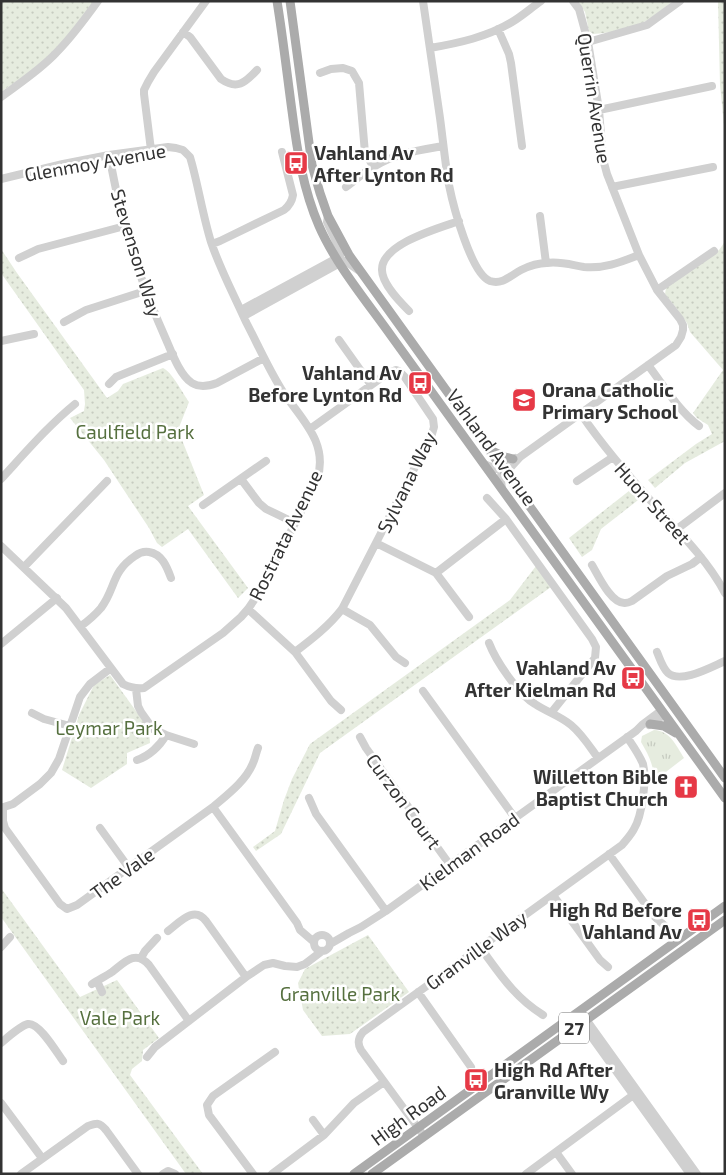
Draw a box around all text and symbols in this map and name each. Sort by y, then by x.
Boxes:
street label: Querrin Avenue [573,31,617,165]
street label: Glenmoy Avenue [22,138,168,186]
place label: Vahland Av After Lynton Rd [314,141,454,187]
bus stop icon: Vahland Av After Lynton Rd [283,150,309,176]
street label: Stevenson Way [107,186,167,320]
place label: Vahland Av Before Lynton Rd [248,361,402,407]
bus stop icon: Vahland Av Before Lynton Rd [407,370,433,396]
place label: Orana Catholic Primary School [542,378,679,424]
street label: Vahland Avenue [442,384,542,510]
school or university icon: Orana Catholic Primary School [511,387,537,413]
park label: Caulfield Park [76,420,195,443]
street label: Sylvana Way [372,428,440,536]
street label: Huon Street [610,457,696,549]
street label: Rostrata Avenue [243,466,327,604]
place label: Vahland Av After Kielman Rd [465,656,616,701]
bus stop icon: Vahland Av After Kielman Rd [620,665,646,691]
park label: Leymar Park [55,716,163,739]
street label: Curzon Court [362,749,446,853]
place label: Willetton Bible Baptist Church [533,765,668,810]
church icon: Willetton Bible Baptist Church [673,774,699,800]
street label: Kielman Road [415,807,523,895]
street label: The Vale [86,842,158,904]
place label: High Rd Before Vahland Av [549,898,682,943]
street label: Granville Way [421,906,531,994]
bus stop icon: High Rd Before Vahland Av [686,907,712,933]
park label: Granville Park [280,982,401,1005]
park label: Vale Park [80,1006,161,1029]
road number: 27 [559,1012,589,1044]
place label: High Rd After Granville Wy [494,1058,613,1104]
bus stop icon: High Rd After Granville Wy [463,1067,489,1093]
street label: High Road [366,1080,450,1150]

